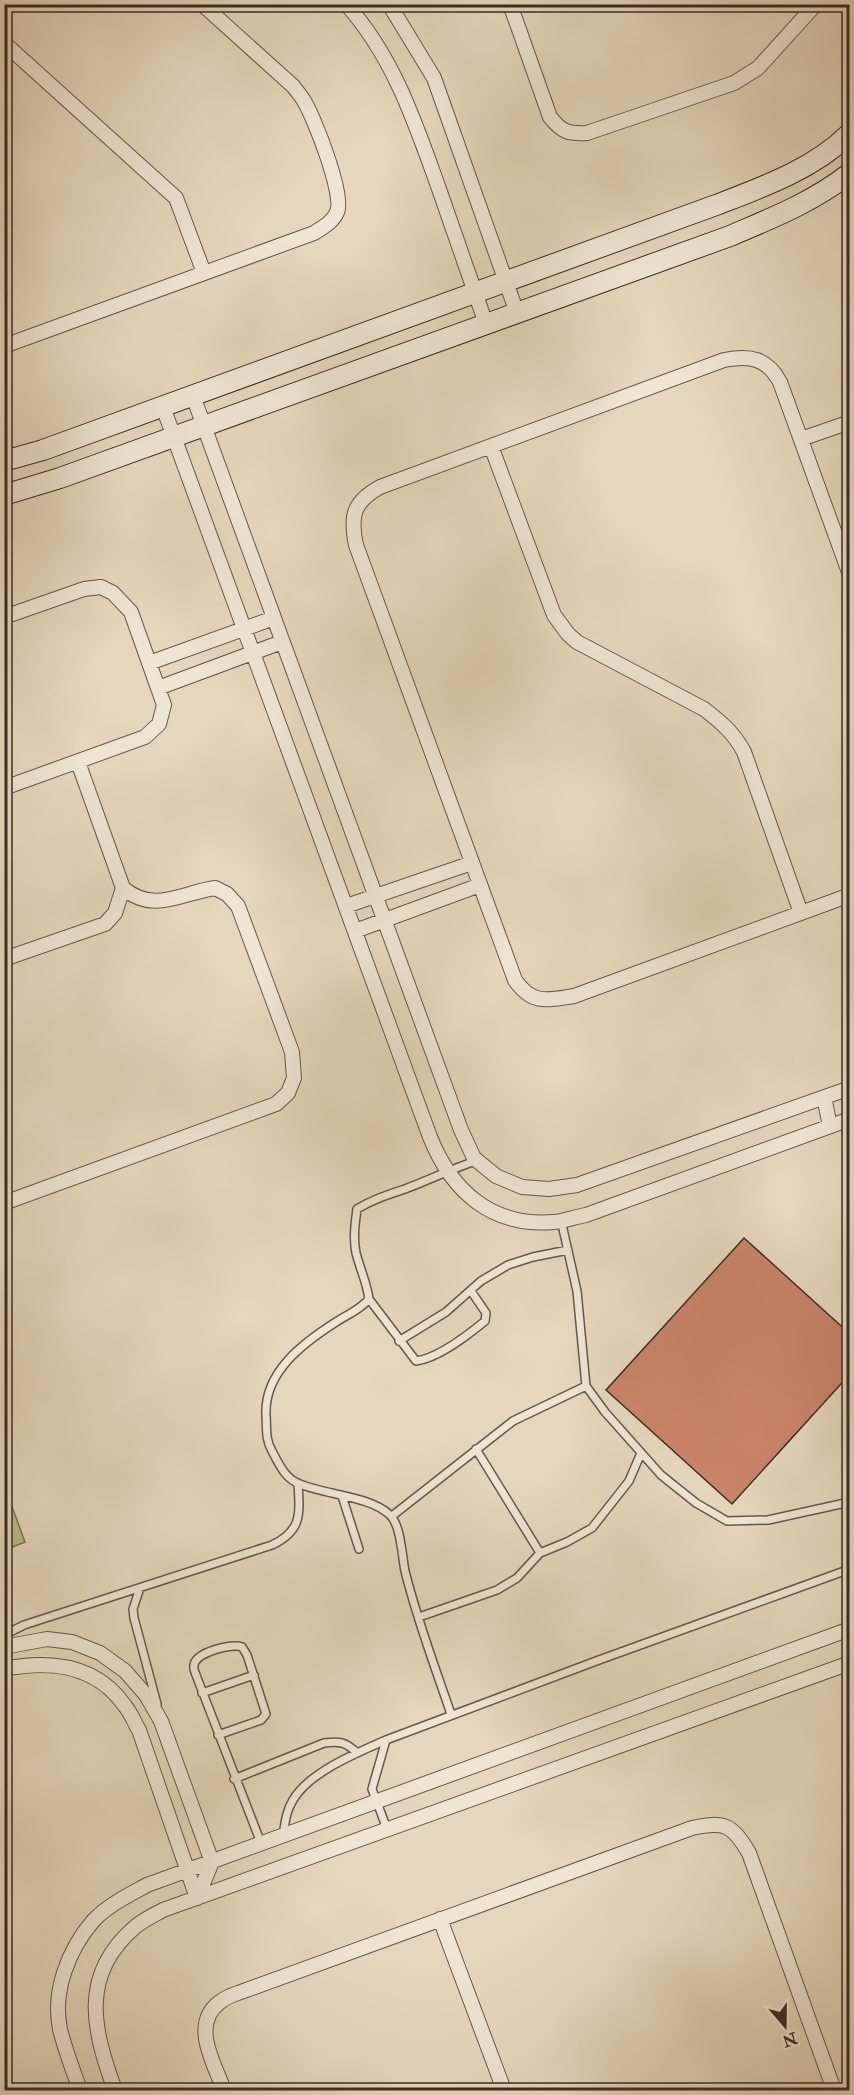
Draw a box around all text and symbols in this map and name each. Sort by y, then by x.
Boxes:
north arrow [755,1996,815,2056]
text: N [779,2027,801,2051]

